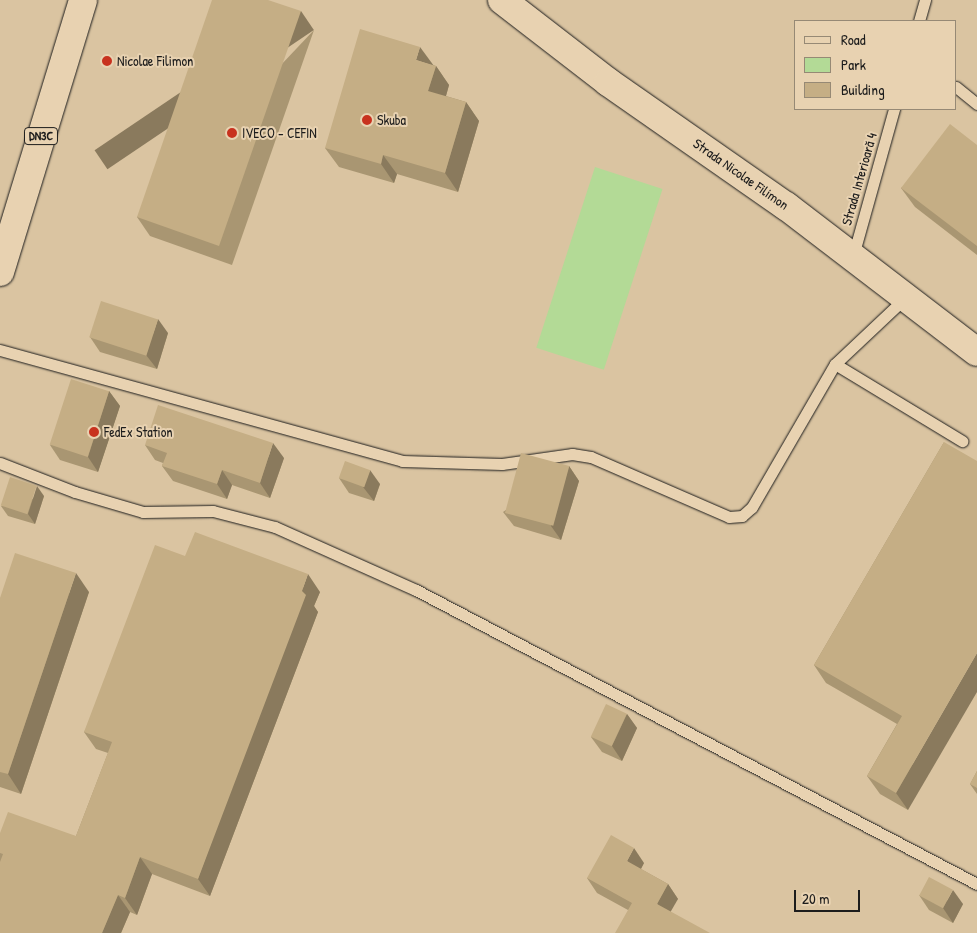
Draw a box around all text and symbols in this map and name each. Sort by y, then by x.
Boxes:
legend [794,20,957,110]
text: Road [841,29,866,50]
place label: Nicolae Filimon [117,53,193,69]
text: Park [841,54,866,75]
marker: Nicolae Filimon [101,55,113,67]
text: Building [841,79,885,100]
place label: Skuba [377,112,406,128]
marker: Skuba [361,114,373,126]
place label: IVECO - CEFIN [242,125,317,141]
road number: DN3C [23,126,58,146]
marker: IVECO - CEFIN [226,127,238,139]
street label: Strada Interioară 4 [838,131,880,227]
street label: Strada Nicolae Filimon [690,135,792,213]
place label: FedEx Station [104,424,173,440]
marker: FedEx Station [88,426,100,438]
scale bar [797,880,863,912]
text: 20 m [802,888,829,909]

